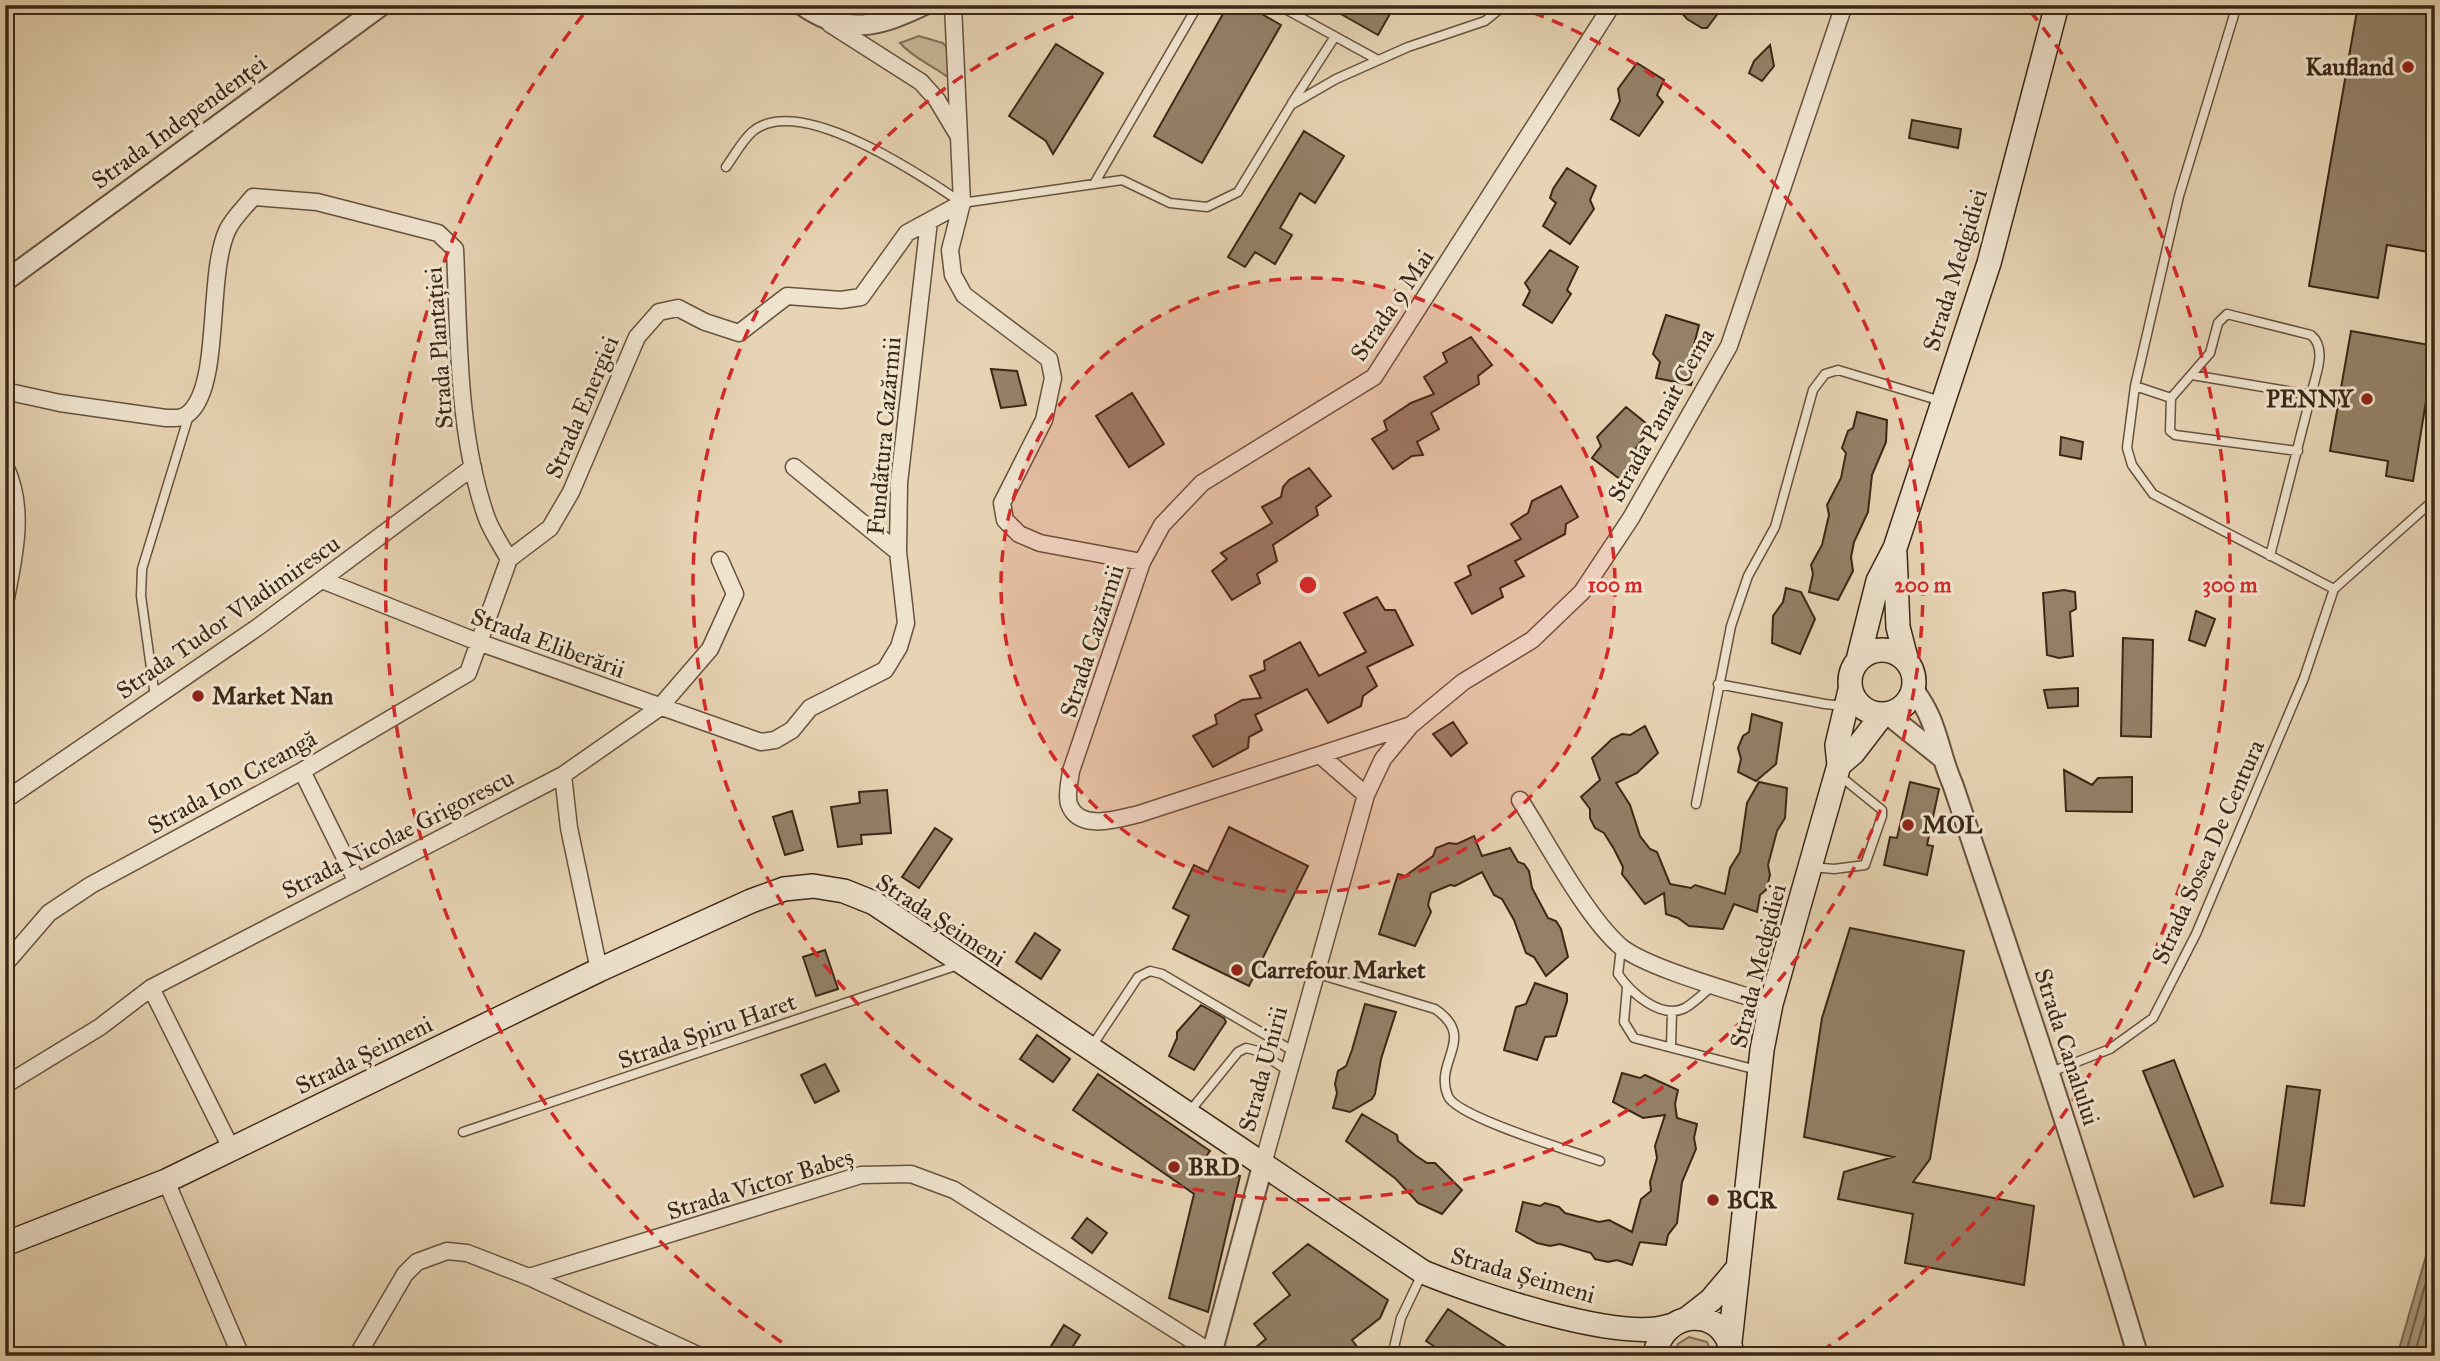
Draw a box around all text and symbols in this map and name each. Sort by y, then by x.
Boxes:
street label: Strada Independenței [86,48,273,196]
place label: Kaufland [2305,52,2395,82]
marker: Kaufland [2400,59,2416,75]
street label: Strada Medgidiei [1916,185,1994,355]
street label: Strada 9 Mai [1344,243,1441,367]
street label: Strada Plantației [418,266,460,430]
street label: Strada Panait Cerna [1601,322,1722,507]
street label: Strada Energiei [538,331,626,483]
street label: Fundătura Cazărmii [860,335,908,536]
place label: PENNY [2266,384,2355,414]
marker: PENNY [2359,391,2375,407]
street label: Strada Tudor Vladimirescu [110,528,346,706]
street label: Strada Cazărmii [1053,560,1131,721]
text: 100 m [1588,572,1643,598]
text: 200 m [1895,572,1952,598]
text: 300 m [2202,572,2258,598]
centre of rings [1296,573,1320,597]
street label: Strada Eliberării [467,601,630,685]
place label: Market Nan [212,681,333,711]
marker: Market Nan [190,688,206,704]
street label: Strada Ion Creangă [142,723,323,841]
street label: Strada Sosea De Centura [2145,734,2271,969]
street label: Strada Nicolae Grigorescu [277,762,519,906]
place label: MOL [1922,810,1982,840]
marker: MOL [1900,817,1916,833]
street label: Strada Șeimeni [870,867,1012,973]
street label: Strada Medgidiei [1723,880,1793,1051]
place label: Carrefour Market [1251,955,1426,985]
marker: Carrefour Market [1229,962,1245,978]
street label: Strada Canalului [2028,965,2107,1130]
street label: Strada Spiru Haret [614,986,801,1076]
street label: Strada Unirii [1232,1002,1294,1135]
street label: Strada Șeimeni [291,1009,438,1101]
street label: Strada Victor Babeș [663,1141,857,1227]
place label: BRD [1188,1152,1240,1182]
marker: BRD [1166,1159,1182,1175]
place label: BCR [1727,1185,1777,1215]
marker: BCR [1705,1192,1721,1208]
street label: Strada Șeimeni [1447,1240,1599,1310]

